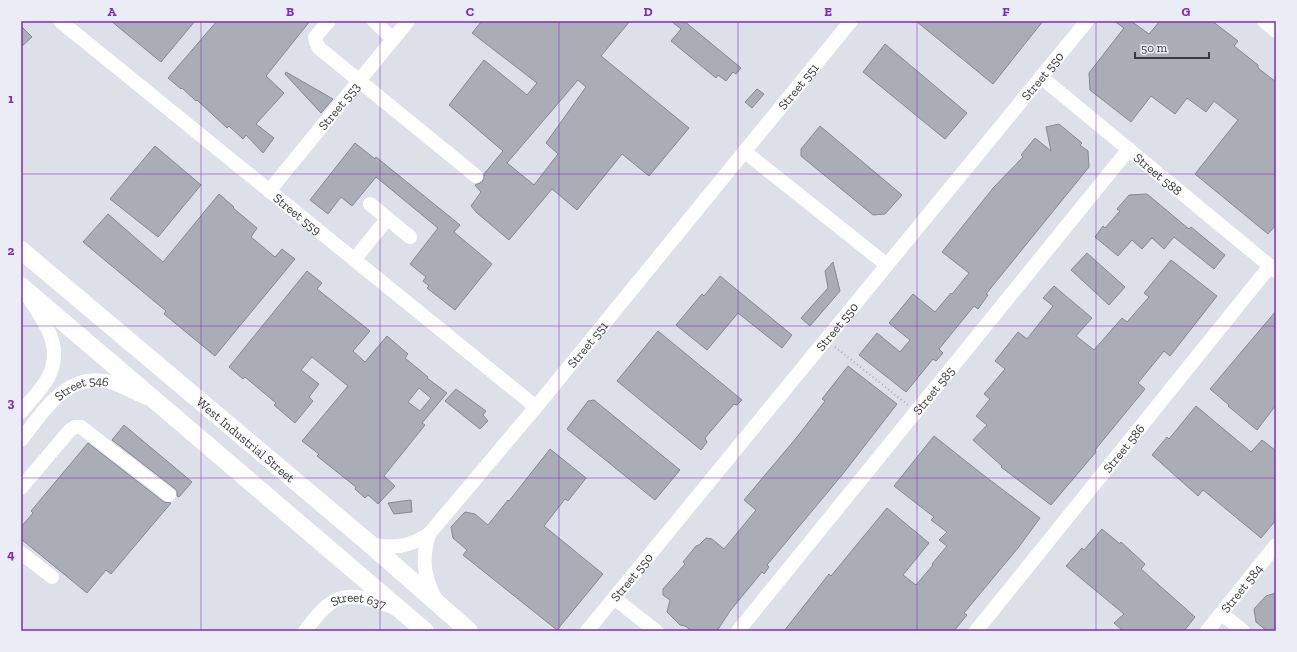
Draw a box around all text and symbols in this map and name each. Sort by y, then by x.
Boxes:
text: A [108,4,117,19]
text: B [286,4,294,19]
text: C [466,4,474,19]
text: D [643,4,653,19]
text: E [824,4,832,19]
text: F [1002,4,1010,19]
text: G [1182,4,1191,19]
scale bar [1135,34,1209,60]
text: 50 m [1141,41,1168,55]
street label: Street 550 [1018,49,1067,103]
street label: Street 551 [775,60,822,113]
street label: Street 553 [315,79,363,133]
text: 1 [8,91,14,106]
street label: Street 588 [1131,150,1185,198]
street label: Street 559 [270,190,324,238]
text: 2 [8,243,15,258]
street label: Street 550 [813,299,861,354]
street label: Street 551 [564,318,611,371]
street label: Street 585 [910,363,958,418]
street label: Street 546 [52,373,110,404]
street label: West Industrial Street [193,394,298,486]
text: 3 [8,395,15,410]
street label: Street 586 [1100,421,1148,476]
text: 4 [7,547,15,562]
street label: Street 550 [608,550,656,604]
street label: Street 584 [1218,561,1266,616]
street label: Street 637 [328,590,388,612]

